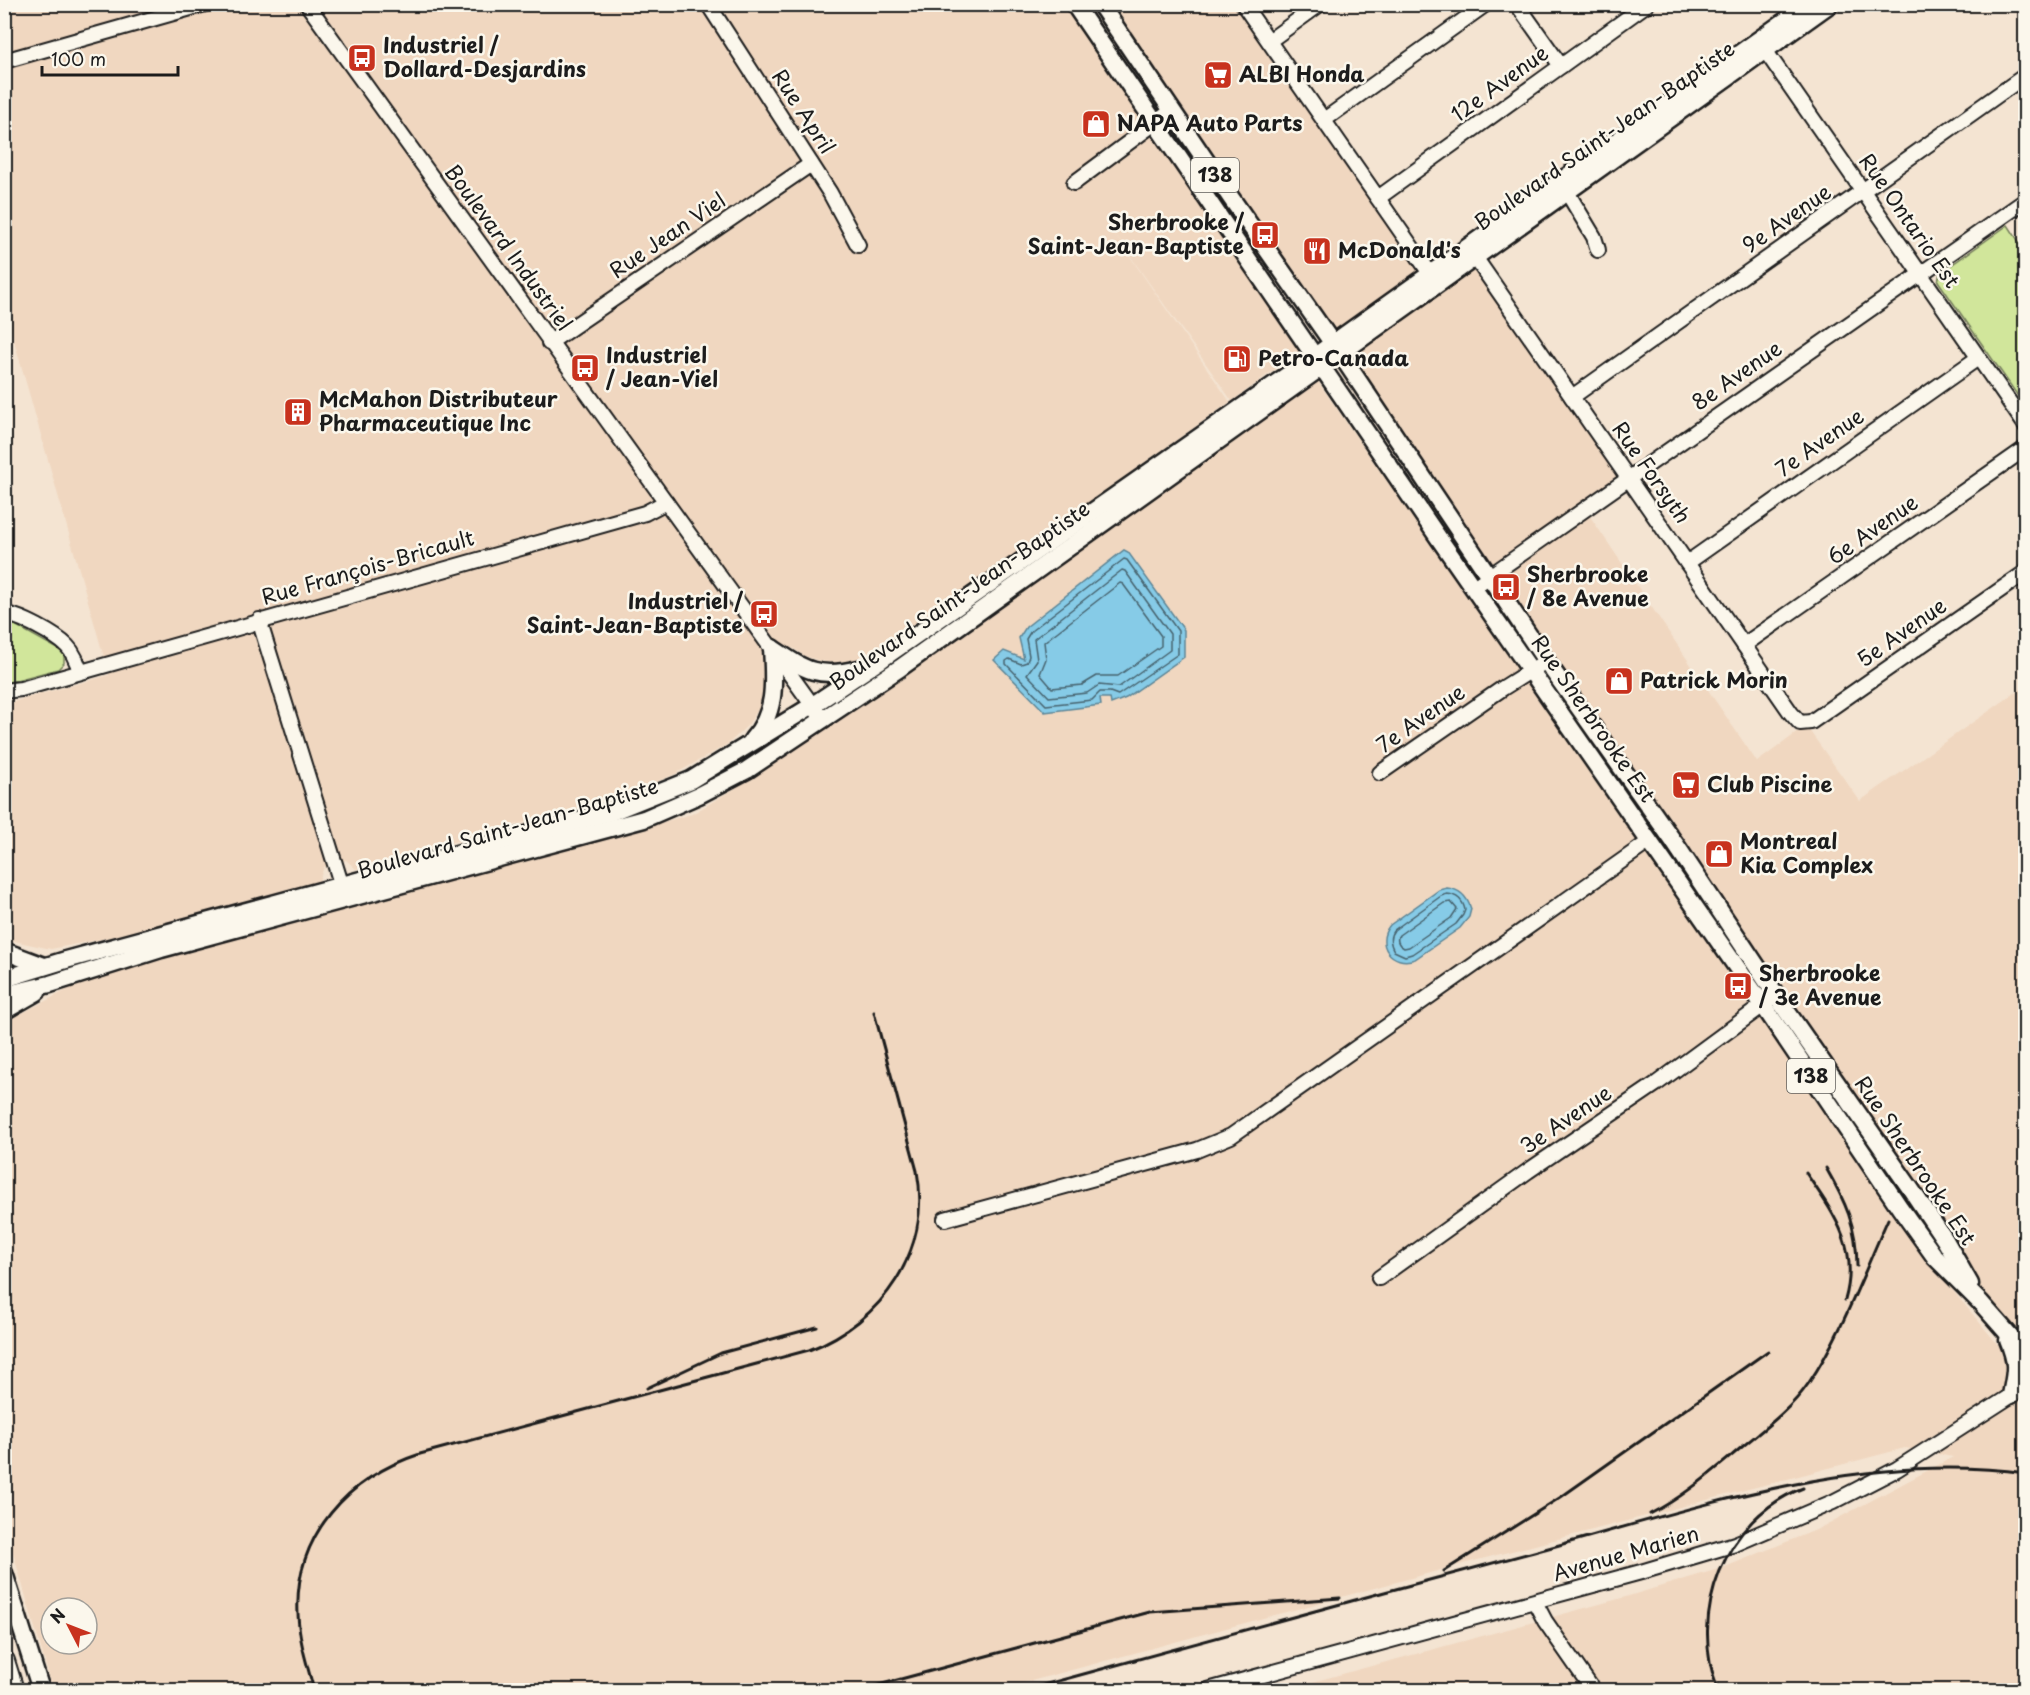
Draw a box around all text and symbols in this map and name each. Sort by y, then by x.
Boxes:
place label: Industriel / Dollard-Desjardins [383,28,586,84]
street label: Boulevard Saint-Jean-Baptiste [1467,32,1741,237]
street label: 12e Avenue [1444,36,1554,129]
scale bar [42,39,178,77]
bus stop icon: Industriel / Dollard-Desjardins [346,42,378,74]
text: 100 m [51,45,106,72]
place label: ALBI Honda [1239,57,1365,89]
supermarket icon: ALBI Honda [1202,59,1234,91]
street label: Rue April [765,62,844,160]
place label: NAPA Auto Parts [1117,106,1303,138]
shop icon: NAPA Auto Parts [1080,108,1112,140]
street label: Rue Ontario Est [1852,146,1969,294]
street label: Boulevard Industriel [438,157,581,337]
road number: 138 [1191,158,1239,192]
street label: 9e Avenue [1735,175,1837,260]
street label: Rue Jean Viel [602,184,731,285]
place label: Sherbrooke / Saint-Jean-Baptiste [1028,205,1244,261]
bus stop icon: Sherbrooke / Saint-Jean-Baptiste [1249,219,1281,251]
place label: McDonald's [1338,233,1461,265]
restaurant icon: McDonald's [1301,235,1333,267]
street label: 8e Avenue [1684,331,1788,417]
place label: Industriel / Jean-Viel [605,338,718,394]
place label: Petro-Canada [1258,341,1409,373]
fuel station icon: Petro-Canada [1221,343,1253,375]
bus stop icon: Industriel / Jean-Viel [569,352,601,384]
place label: McMahon Distributeur Pharmaceutique Inc [319,382,558,438]
building icon: McMahon Distributeur Pharmaceutique Inc [282,396,314,428]
street label: 7e Avenue [1768,399,1870,484]
street label: Rue Forsyth [1606,414,1700,529]
street label: 6e Avenue [1820,485,1924,571]
street label: Boulevard Saint-Jean-Baptiste [822,492,1096,697]
street label: Rue François-Bricault [257,520,477,612]
place label: Sherbrooke / 8e Avenue [1526,557,1649,613]
bus stop icon: Sherbrooke / 8e Avenue [1490,571,1522,603]
place label: Industriel / Saint-Jean-Baptiste [527,584,743,640]
street label: 5e Avenue [1850,589,1952,674]
bus stop icon: Industriel / Saint-Jean-Baptiste [748,598,780,630]
street label: Rue Sherbrooke Est [1525,628,1665,808]
place label: Patrick Morin [1640,663,1788,695]
shop icon: Patrick Morin [1603,665,1635,697]
street label: 7e Avenue [1369,675,1471,760]
place label: Club Piscine [1707,767,1832,799]
street label: Boulevard Saint-Jean-Baptiste [353,769,662,885]
supermarket icon: Club Piscine [1670,769,1702,801]
place label: Montreal Kia Complex [1740,824,1873,880]
shop icon: Montreal Kia Complex [1703,838,1735,870]
place label: Sherbrooke / 3e Avenue [1758,956,1882,1012]
bus stop icon: Sherbrooke / 3e Avenue [1722,970,1754,1002]
road number: 138 [1787,1059,1835,1093]
street label: Rue Sherbrooke Est [1848,1069,1985,1251]
street label: 3e Avenue [1513,1076,1617,1161]
street label: Avenue Marien [1549,1516,1702,1588]
north arrow [39,1596,99,1656]
text: N [44,1603,70,1628]

